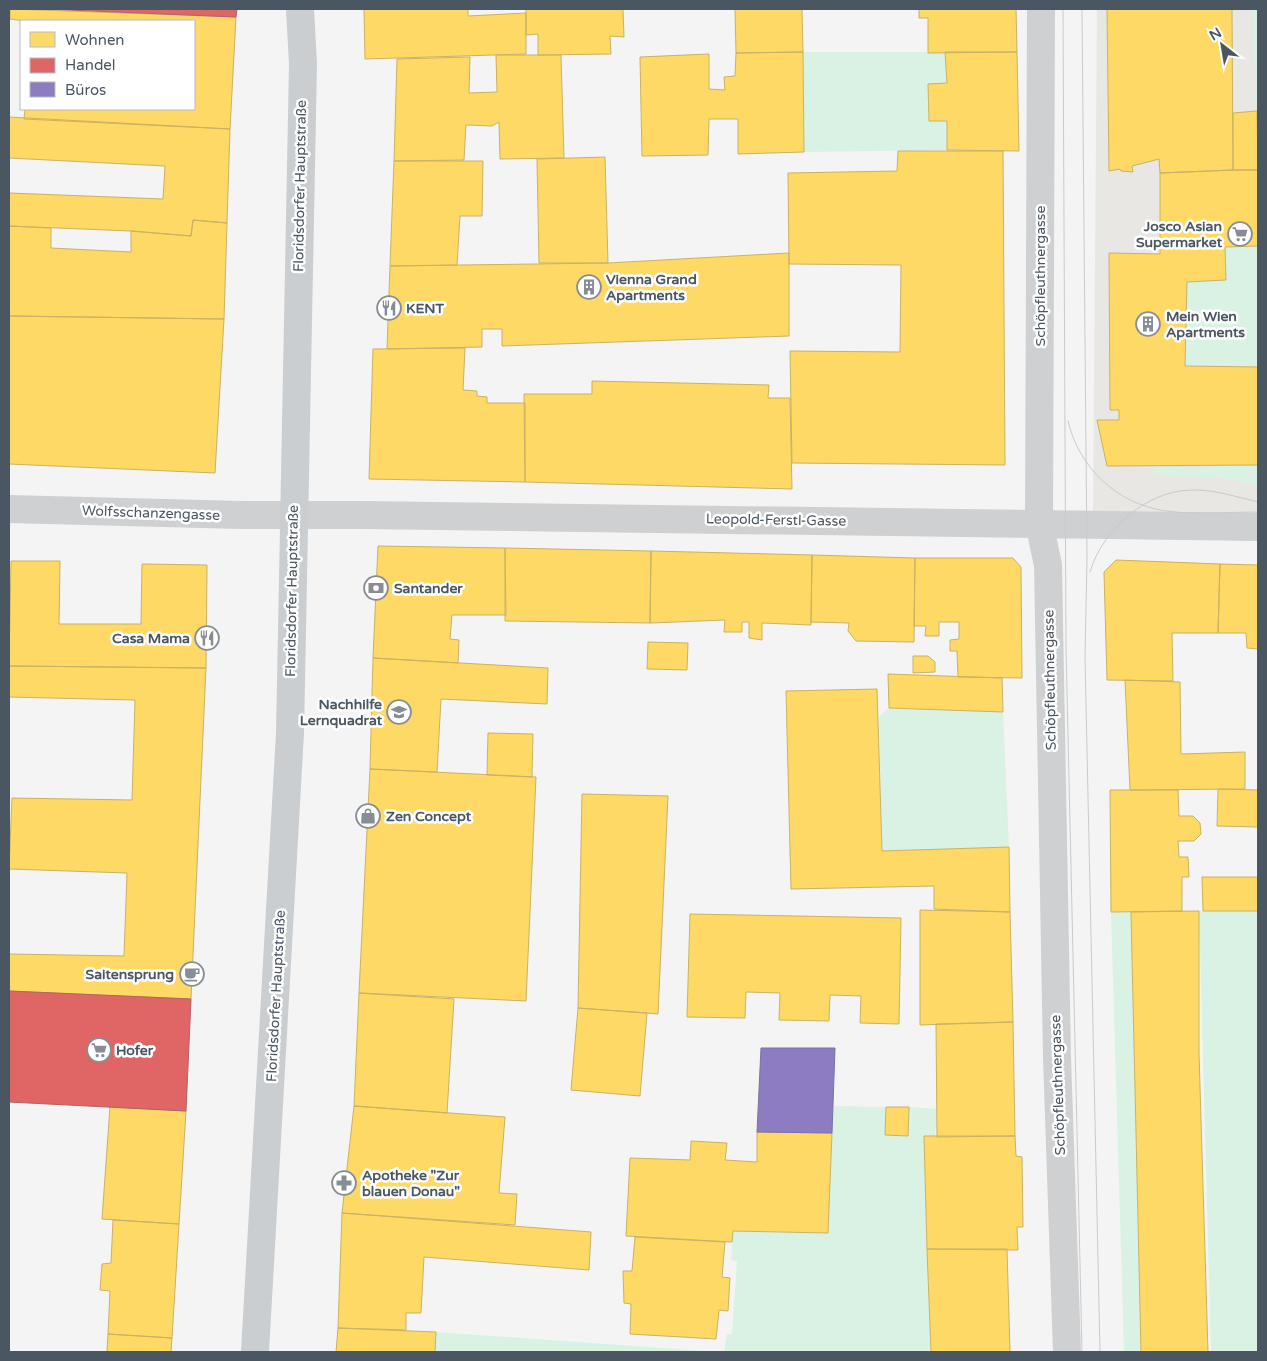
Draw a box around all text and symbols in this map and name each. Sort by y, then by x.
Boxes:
legend [20,20,195,110]
north arrow [1197,20,1247,70]
text: N [1206,24,1225,44]
text: Wohnen [65,31,125,49]
text: Handel [65,56,116,74]
text: Büros [65,81,106,99]
street label: Floridsdorfer Hauptstraße [290,100,310,272]
street label: Schöpfleuthnergasse [1032,206,1049,346]
place label: Josco Asian Supermarket [1136,218,1223,251]
supermarket icon: Josco Asian Supermarket [1227,221,1253,247]
place label: Vienna Grand Apartments [606,271,697,304]
building icon: Vienna Grand Apartments [576,274,602,300]
restaurant icon: KENT [376,295,402,321]
place label: KENT [406,300,445,317]
place label: Mein Wien Apartments [1166,308,1245,341]
building icon: Mein Wien Apartments [1135,311,1161,337]
street label: Wolfsschanzengasse [82,502,220,524]
street label: Floridsdorfer Hauptstraße [282,505,302,677]
street label: Leopold-Ferstl-Gasse [706,510,846,530]
bank icon: Santander [363,575,389,601]
place label: Santander [394,580,463,597]
street label: Schöpfleuthnergasse [1040,609,1060,751]
restaurant icon: Casa Mama [194,625,220,651]
place label: Casa Mama [112,630,190,647]
place label: Nachhilfe Lernquadrat [300,696,383,729]
school or university icon: Nachhilfe Lernquadrat [386,699,412,725]
shop icon: Zen Concept [355,803,381,829]
place label: Zen Concept [386,808,472,825]
street label: Floridsdorfer Hauptstraße [263,910,289,1082]
cafe icon: Saitensprung [179,961,205,987]
place label: Saitensprung [86,966,174,983]
street label: Schöpfleuthnergasse [1047,1014,1069,1156]
supermarket icon: Hofer [86,1037,112,1063]
place label: Hofer [116,1042,154,1059]
place label: Apotheke "Zur blauen Donau" [362,1167,460,1200]
pharmacy icon: Apotheke "Zur blauen Donau" [331,1170,357,1196]

